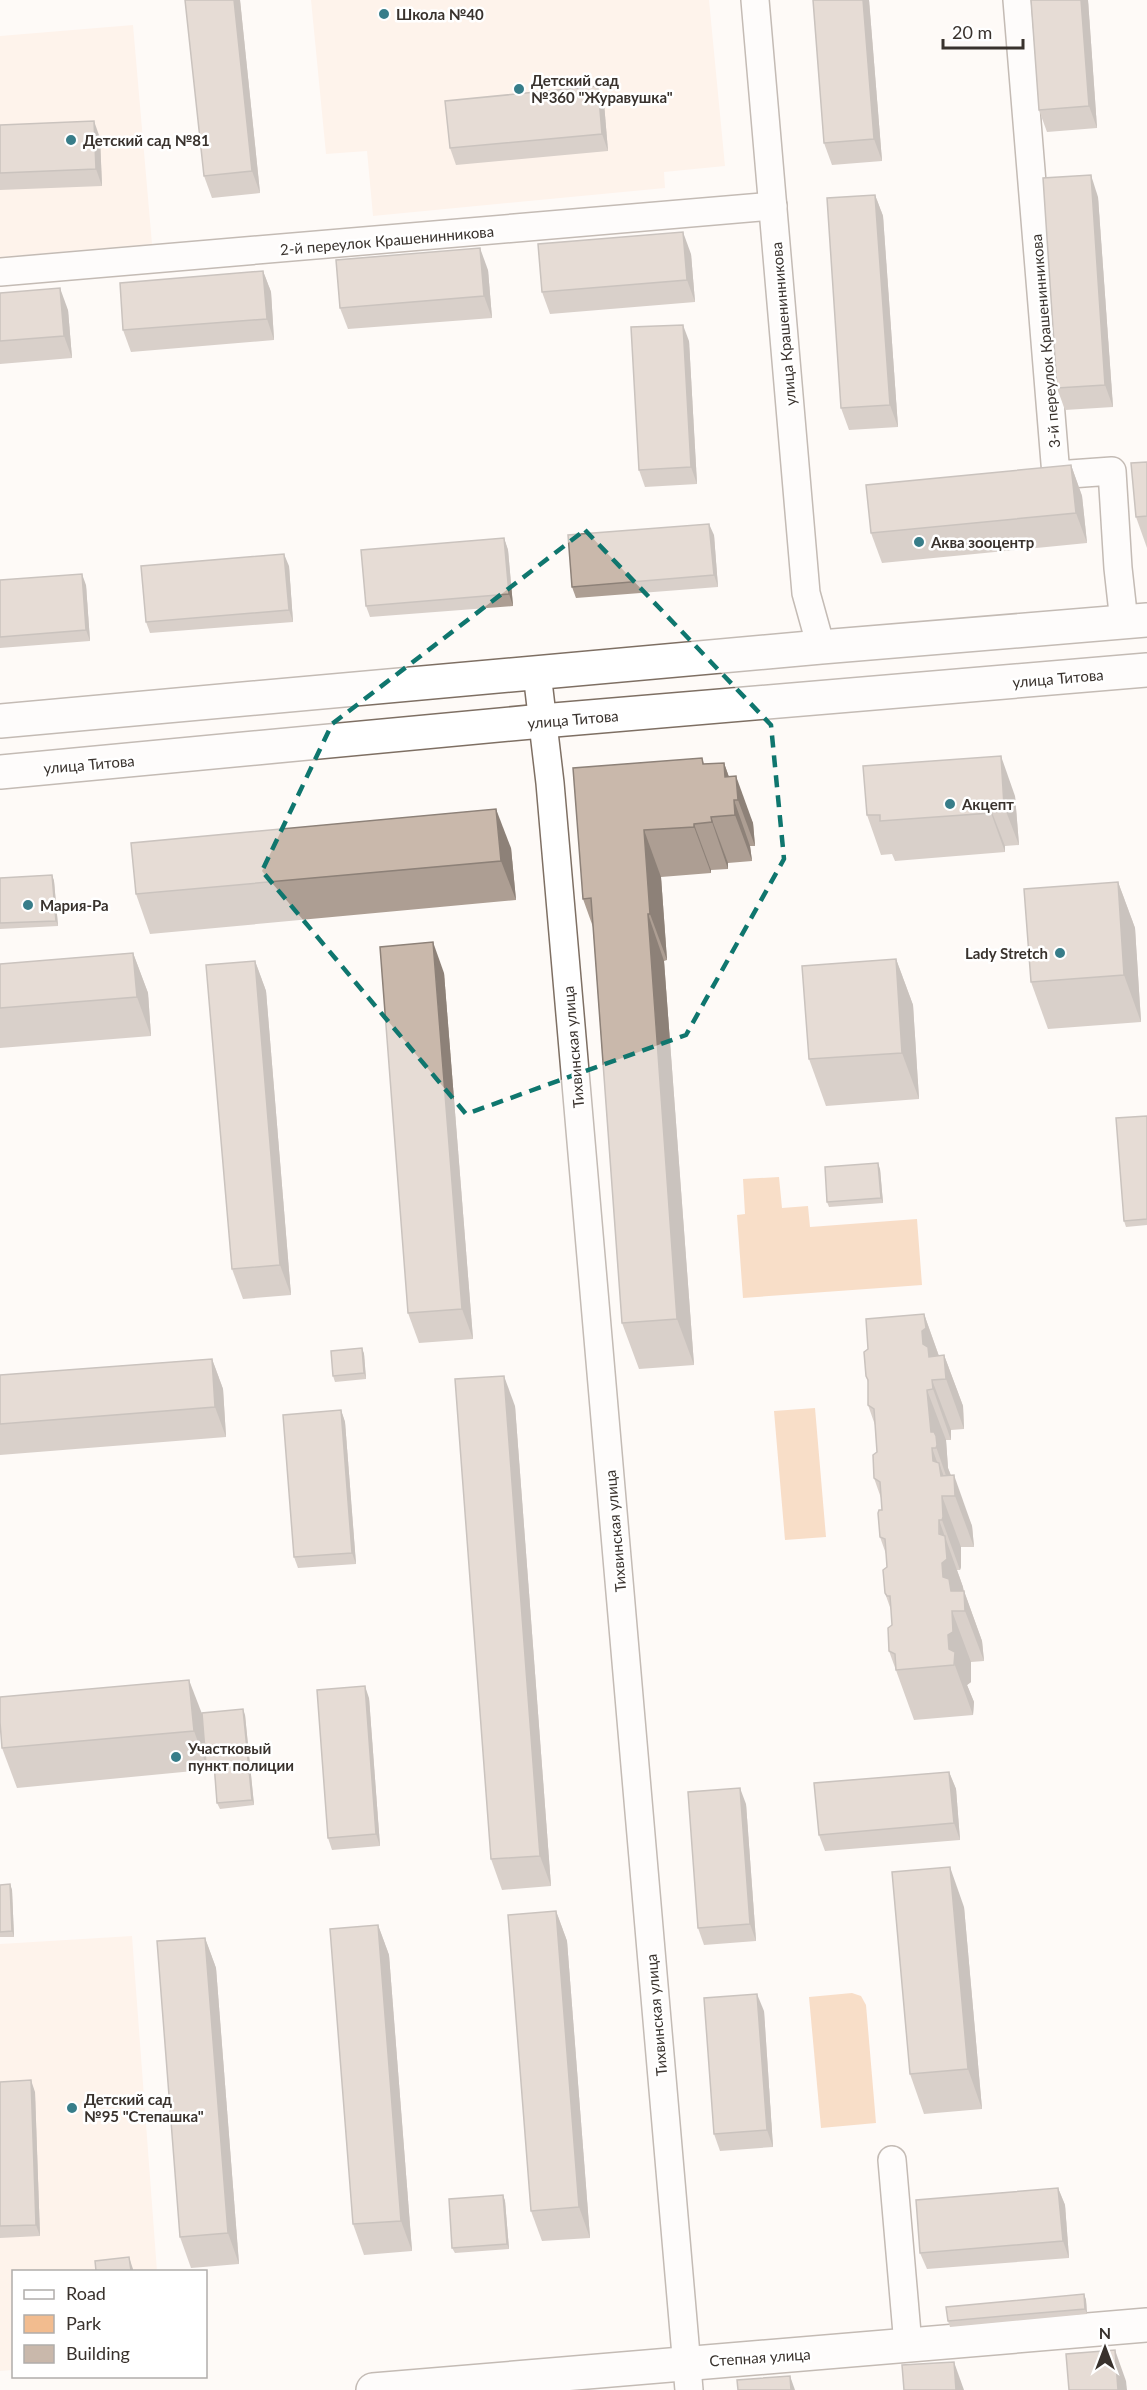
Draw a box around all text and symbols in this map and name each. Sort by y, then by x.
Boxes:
place label: Школа №40 [396,5,484,23]
marker: Школа №40 [377,7,391,21]
scale bar [943,12,1022,50]
text: 20 m [952,21,992,43]
place label: Детский сад №360 "Журавушка" [531,71,673,106]
marker: Детский сад №360 "Журавушка" [512,82,526,96]
place label: Детский сад №81 [83,131,210,149]
marker: Детский сад №81 [64,133,78,147]
street label: 2-й переулок Крашенинникова [279,222,495,258]
street label: 3-й переулок Крашенинникова [1027,233,1063,449]
street label: улица Крашенинникова [767,241,799,407]
place label: Аква зооцентр [930,533,1034,551]
marker: Аква зооцентр [912,535,926,549]
street label: улица Титова [1012,665,1104,691]
street label: улица Титова [527,706,619,732]
street label: улица Титова [43,751,135,777]
place label: Акцепт [961,795,1014,813]
marker: Акцепт [943,797,957,811]
place label: Мария-Ра [40,896,109,914]
marker: Мария-Ра [21,898,35,912]
place label: Lady Stretch [965,944,1048,962]
marker: Lady Stretch [1053,946,1067,960]
street label: Тихвинская улица [559,985,587,1109]
street label: Тихвинская улица [601,1469,629,1593]
place label: Участковый пункт полиции [187,1739,294,1774]
marker: Участковый пункт полиции [169,1750,183,1764]
street label: Тихвинская улица [642,1953,670,2077]
place label: Детский сад №95 "Степашка" [84,2090,204,2125]
marker: Детский сад №95 "Степашка" [65,2101,79,2115]
legend [12,2270,207,2378]
text: Road [66,2282,106,2304]
text: Park [66,2312,102,2334]
north arrow [1075,2318,1135,2378]
text: N [1099,2323,1111,2342]
text: Building [66,2342,130,2364]
street label: Степная улица [709,2344,811,2370]

